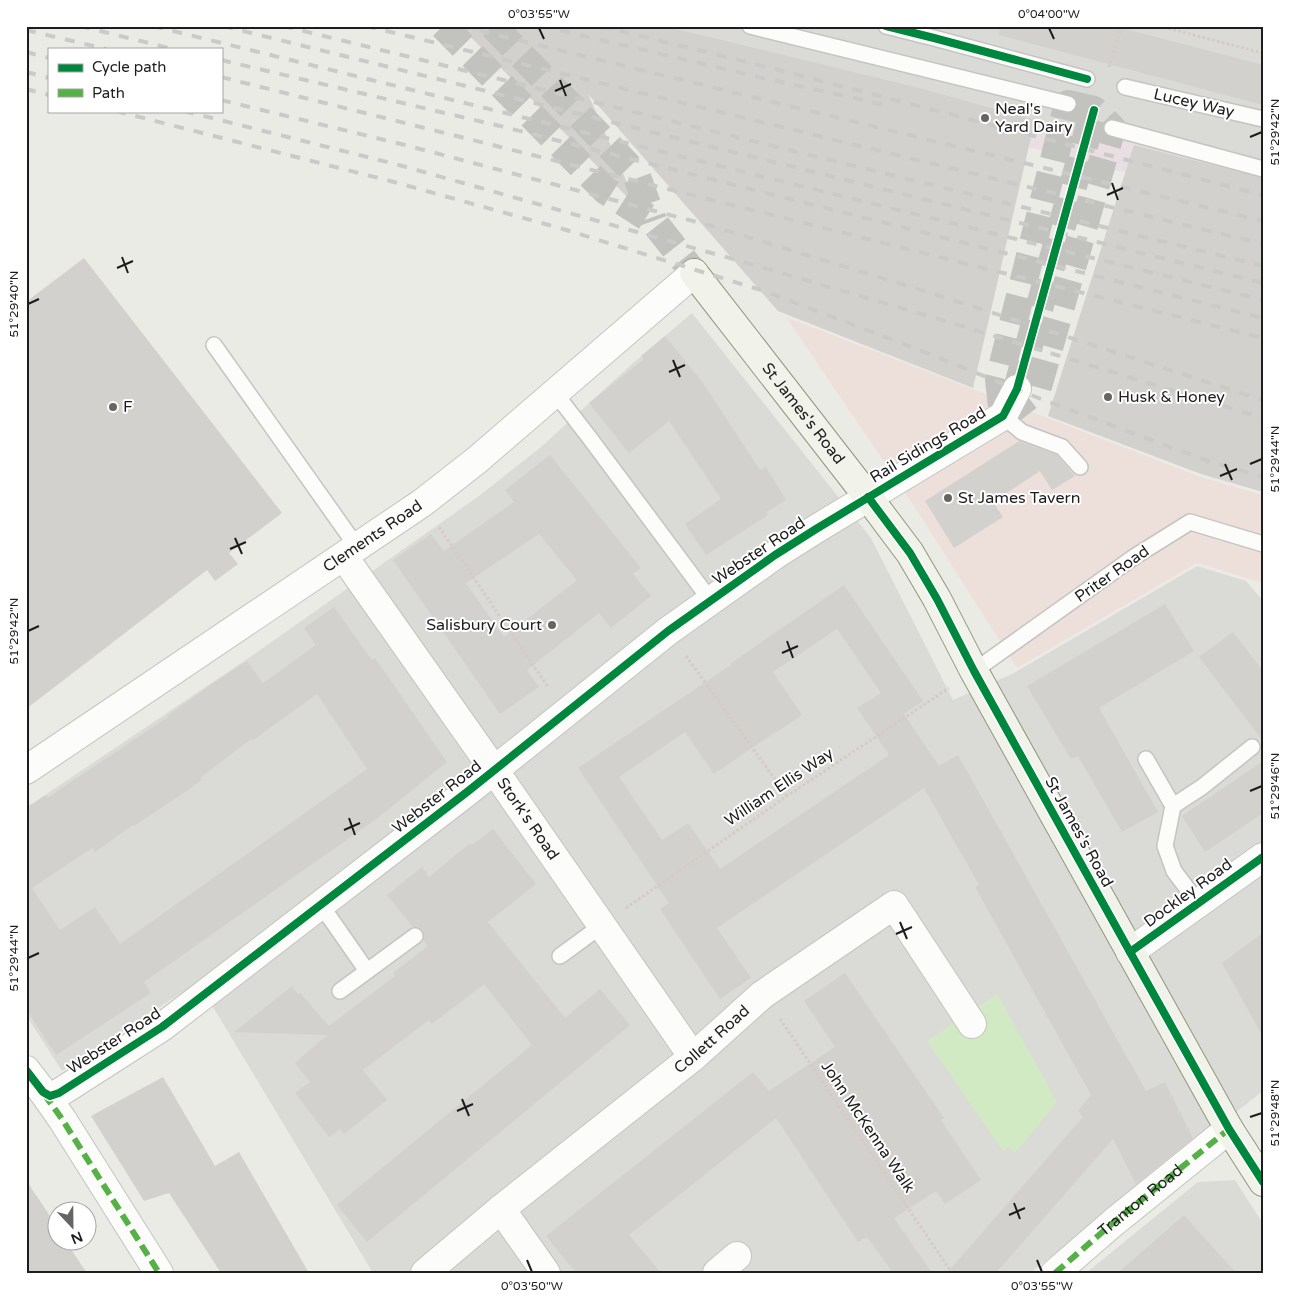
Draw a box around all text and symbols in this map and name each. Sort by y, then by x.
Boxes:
text: 0°03'55"W [508,7,570,21]
text: 0°04'00"W [1018,7,1080,21]
legend [48,48,222,112]
text: Cycle path [92,58,166,76]
text: Path [92,84,125,102]
street label: Lucey Way [1152,84,1237,122]
place label: Neal's Yard Dairy [995,99,1073,137]
text: 51°29'42"N [1268,99,1282,166]
marker: Neal's Yard Dairy [979,112,991,124]
text: 51°29'40"N [7,271,21,338]
street label: St James's Road [757,359,849,468]
place label: Husk & Honey [1118,387,1225,407]
marker: Husk & Honey [1102,391,1114,403]
place label: F [123,397,133,417]
marker: F [107,401,119,413]
street label: Rail Sidings Road [866,402,990,488]
text: 51°29'44"N [1268,426,1282,493]
place label: St James Tavern [958,488,1080,508]
marker: St James Tavern [942,492,954,504]
street label: Clements Road [319,496,426,577]
street label: Webster Road [709,513,809,589]
street label: Priter Road [1071,541,1153,607]
text: 51°29'42"N [7,598,21,665]
place label: Salisbury Court [426,615,542,635]
marker: Salisbury Court [546,619,558,631]
street label: William Ellis Way [721,743,837,831]
text: 51°29'46"N [1268,753,1282,820]
street label: Webster Road [388,756,486,838]
street label: St James's Road [1040,773,1118,891]
street label: Stork's Road [492,774,563,864]
street label: Dockley Road [1140,854,1236,932]
text: 51°29'44"N [7,925,21,992]
street label: Collett Road [670,1001,754,1078]
street label: Webster Road [63,1003,165,1079]
street label: John McKenna Walk [817,1057,920,1197]
text: 51°29'48"N [1268,1080,1282,1147]
street label: Tranton Road [1094,1160,1187,1241]
north arrow [48,1202,98,1252]
text: N [68,1228,85,1248]
text: 0°03'50"W [501,1279,563,1293]
text: 0°03'55"W [1011,1279,1073,1293]

